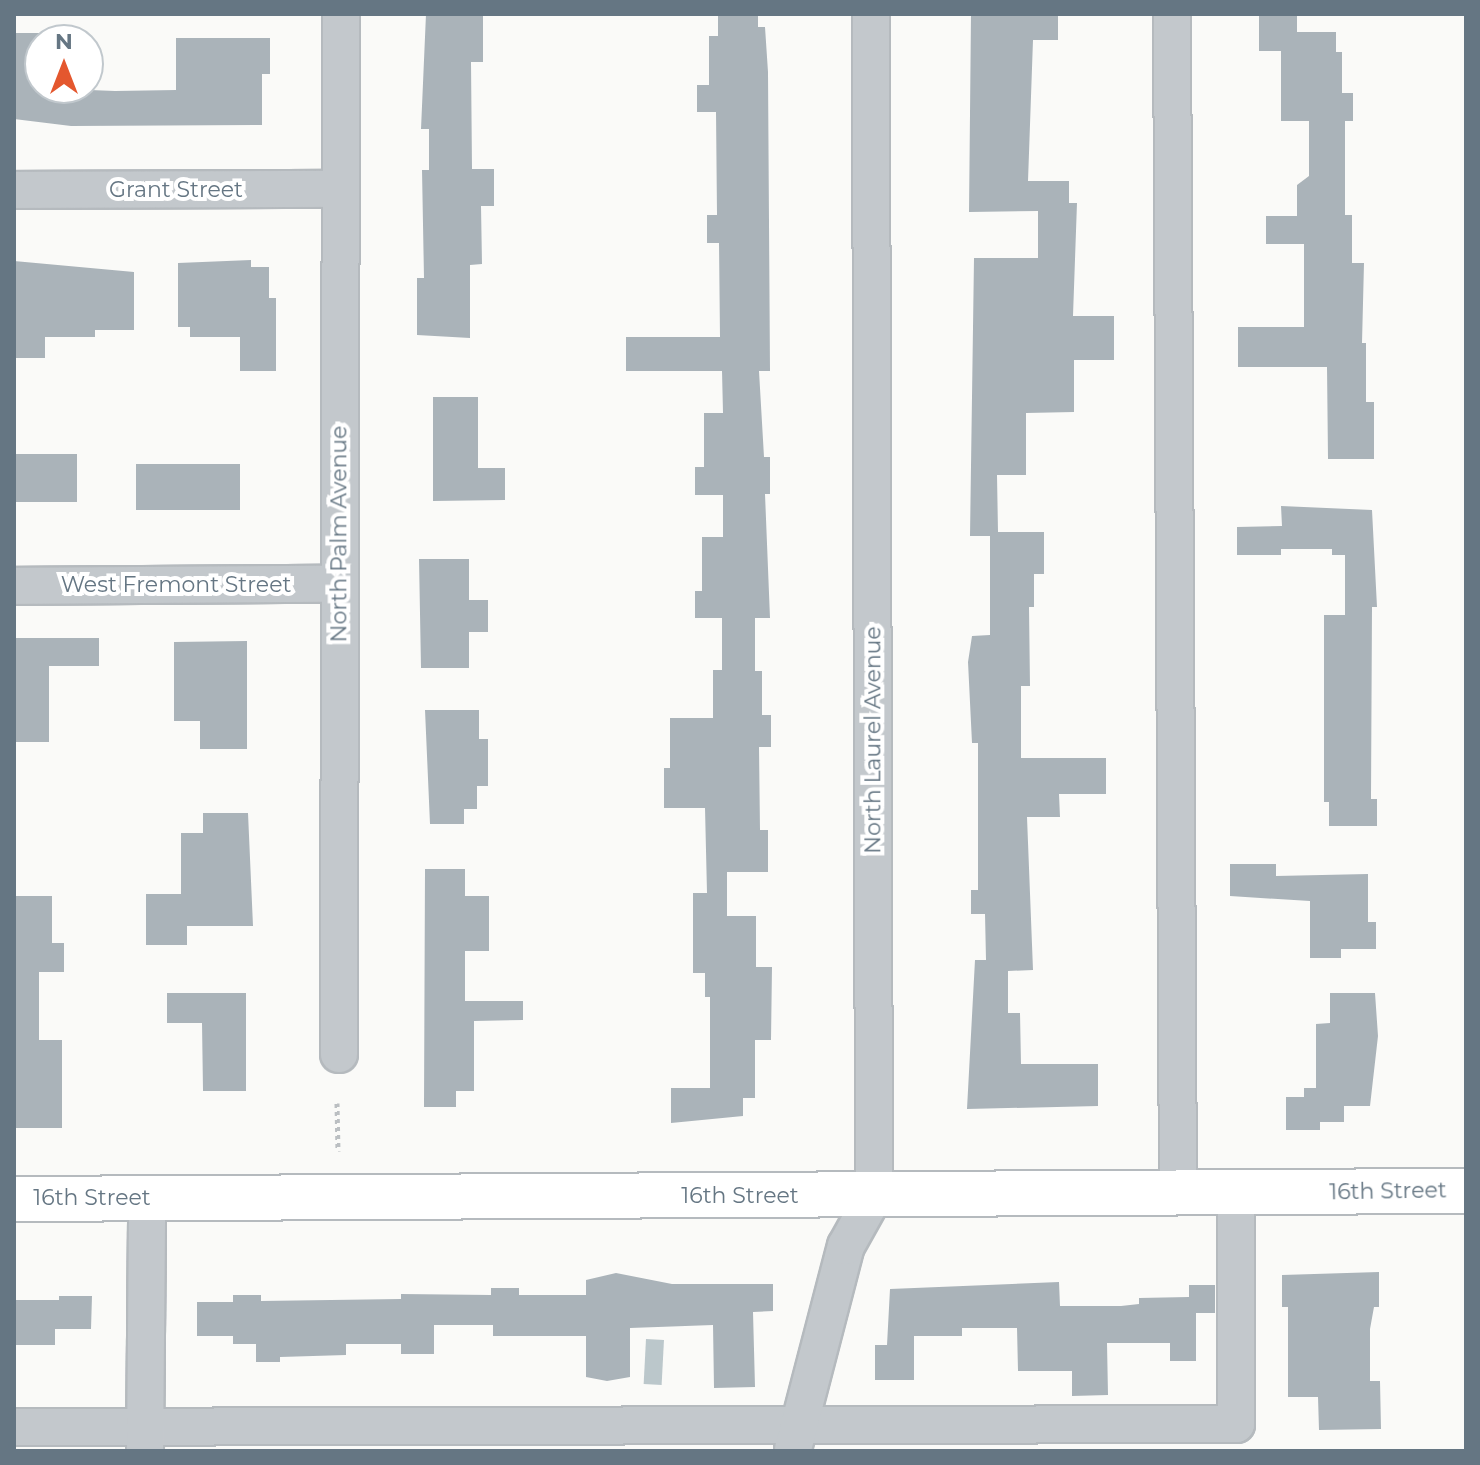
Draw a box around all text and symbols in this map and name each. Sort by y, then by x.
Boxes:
north arrow [24,24,104,104]
text: N [55,28,73,55]
street label: Grant Street [109,177,243,203]
street label: North Palm Avenue [326,426,352,642]
street label: West Fremont Street [61,572,291,598]
street label: North Laurel Avenue [860,626,886,854]
street label: 16th Street [1329,1177,1447,1205]
street label: 16th Street [681,1183,799,1209]
street label: 16th Street [33,1185,151,1211]

